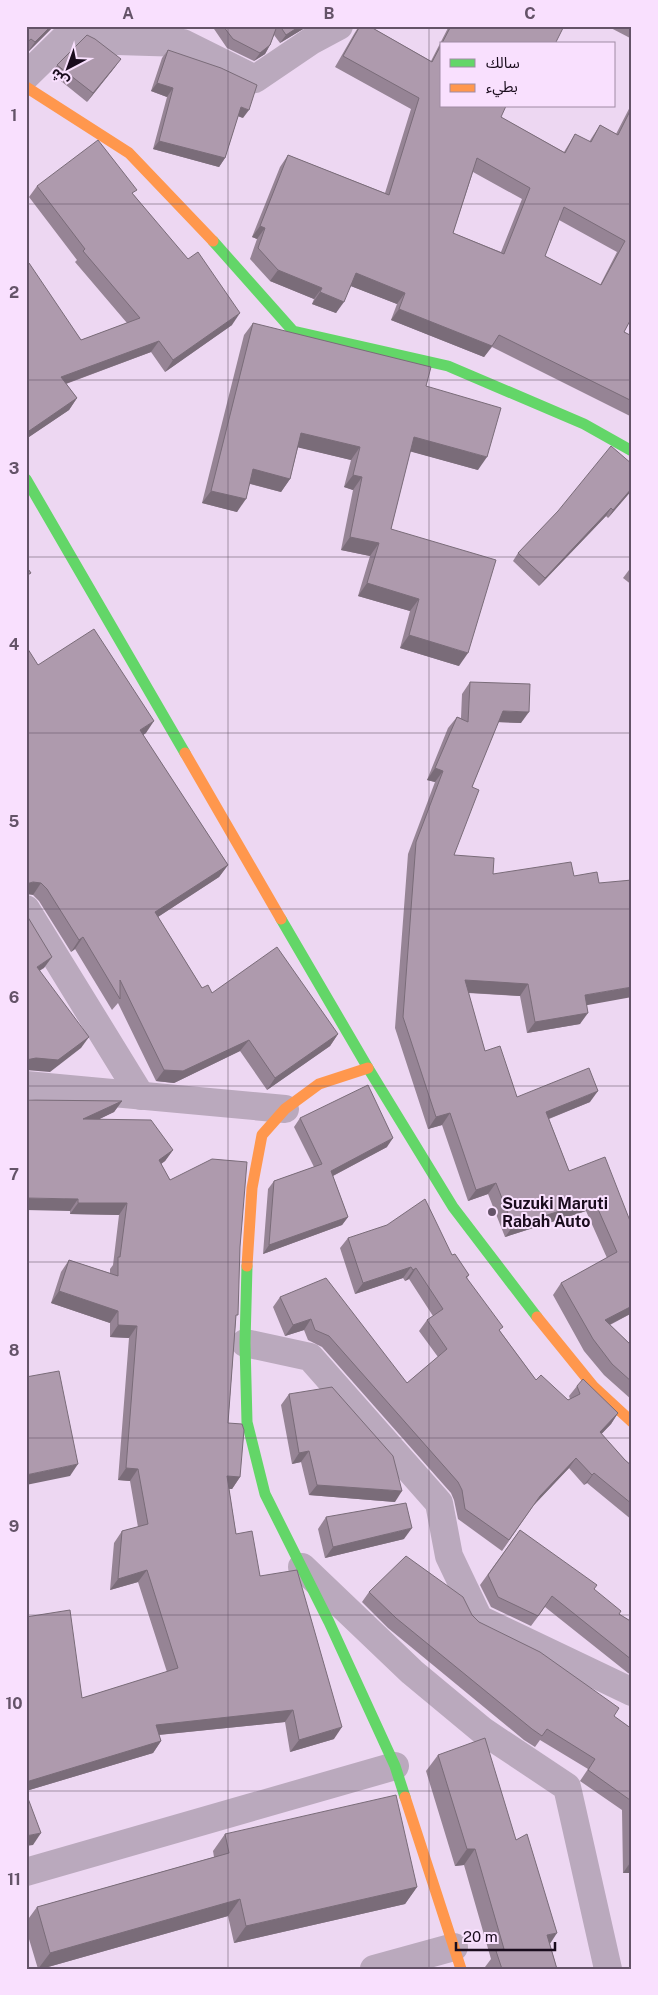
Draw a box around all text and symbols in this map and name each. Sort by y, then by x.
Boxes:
text: A [122,4,134,23]
text: B [324,4,335,23]
text: C [524,4,536,23]
north arrow [42,42,92,92]
legend [440,42,616,108]
text: سالك [486,54,520,71]
text: ش [47,65,72,90]
text: بطيء [486,78,518,98]
text: 1 [11,106,17,125]
text: 2 [9,283,19,302]
text: 3 [9,459,19,478]
text: 4 [9,635,20,654]
text: 5 [9,812,20,831]
text: 6 [9,988,19,1007]
text: 7 [9,1165,19,1184]
place label: Suzuki Maruti Rabah Auto [502,1194,608,1231]
marker: Suzuki Maruti Rabah Auto [486,1206,498,1218]
text: 8 [9,1341,20,1360]
text: 9 [9,1517,19,1536]
text: 10 [5,1694,23,1713]
text: 11 [7,1870,21,1889]
scale bar [456,1920,554,1952]
text: 20 m [463,1928,498,1945]

